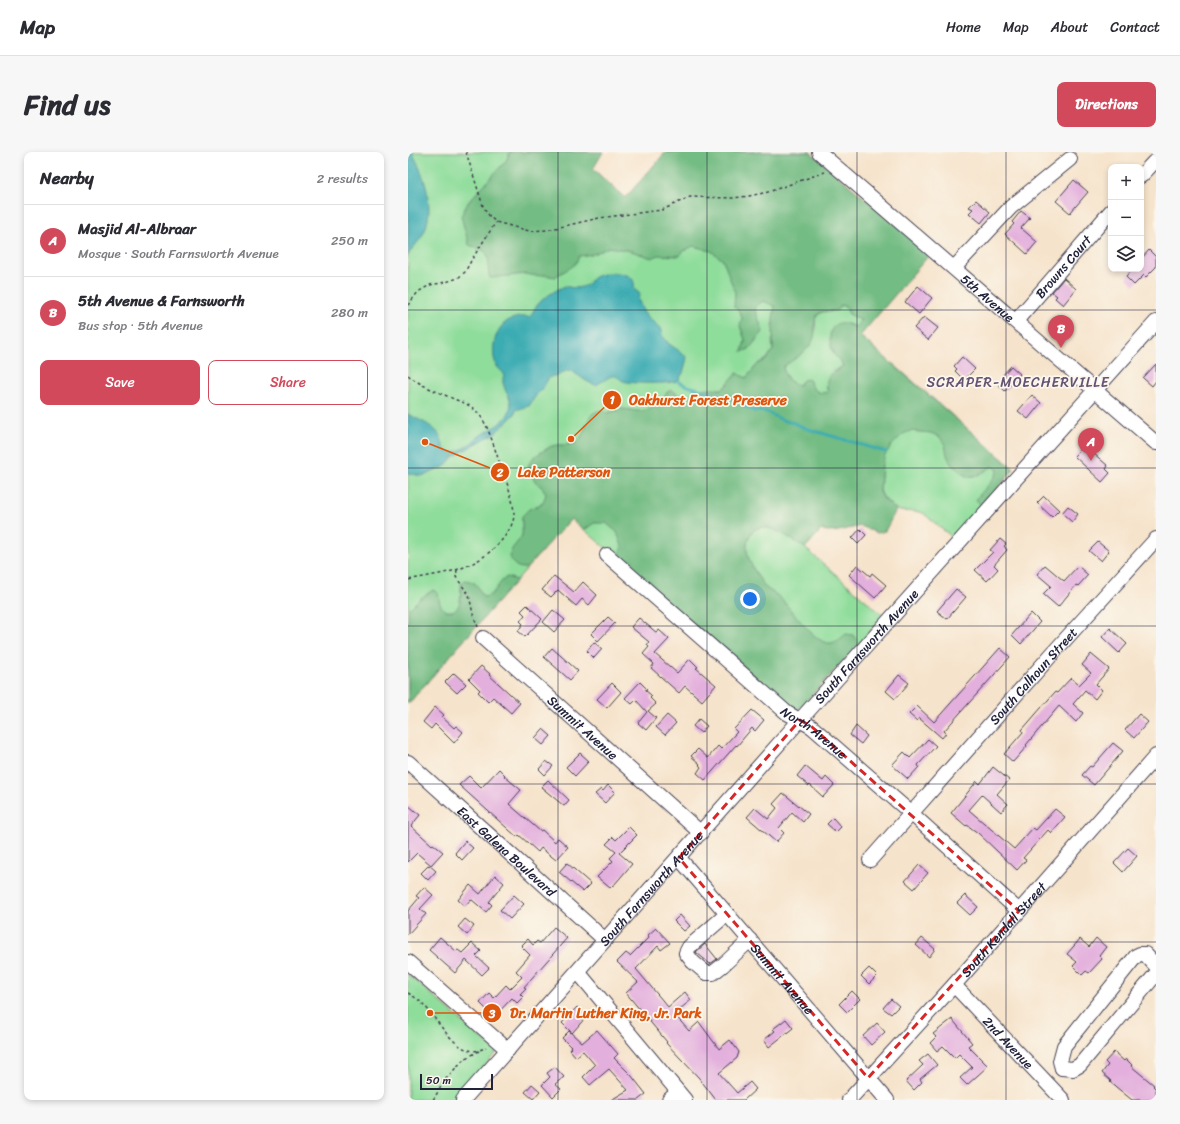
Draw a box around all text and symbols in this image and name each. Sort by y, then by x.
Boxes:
text: Map [20,11,55,44]
text: Home [946,15,981,40]
text: Map [1003,15,1029,40]
text: About [1051,15,1088,40]
text: Contact [1110,15,1160,40]
text: Find us [24,80,111,129]
button: Directions [1057,82,1156,127]
text: Nearby [40,163,94,193]
map controls [1108,164,1144,272]
button: + [1108,164,1144,200]
text: 2 results [317,167,368,190]
button: − [1108,200,1144,236]
text: Masjid Al-Albraar [78,216,196,242]
text: A [49,229,57,252]
text: 250 m [331,229,368,252]
street label: Browns Court [1029,229,1098,303]
button: layers [1108,236,1144,272]
text: Mosque · South Farnsworth Avenue [78,242,279,265]
street label: 5th Avenue [956,268,1020,328]
text: 5th Avenue & Farnsworth [78,288,245,314]
text: B [49,301,57,324]
text: 280 m [331,301,368,324]
text: Bus stop · 5th Avenue [78,314,203,337]
pin: B [1048,315,1074,348]
button: Save [40,360,200,405]
button: Share [208,360,368,405]
district label: SCRAPER-MOECHERVILLE [927,370,1110,395]
callout: Oakhurst Forest Preserve [602,387,795,413]
text: Oakhurst Forest Preserve [628,388,788,413]
text: 1 [609,389,615,411]
pin: A [1078,428,1104,461]
callout: Lake Patterson [490,459,618,485]
text: Lake Patterson [518,460,611,485]
text: 2 [496,462,504,484]
street label: South Farnsworth Avenue [808,583,924,709]
your location [740,589,760,609]
street label: South Calhoun Street [983,621,1083,730]
street label: Summit Avenue [542,689,624,766]
street label: North Avenue [775,701,853,765]
street label: East Galena Boulevard [452,800,563,903]
street label: South Farnsworth Avenue [593,825,708,951]
street label: South Kendall Street [955,876,1052,982]
street label: Summit Avenue [745,937,821,1020]
callout: Dr. Martin Luther King, Jr. Park [482,1000,710,1026]
text: Dr. Martin Luther King, Jr. Park [510,1001,703,1026]
text: 3 [488,1003,496,1025]
street label: 2nd Avenue [977,1010,1040,1074]
text: 50 m [426,1071,451,1090]
scale bar [420,1072,493,1091]

